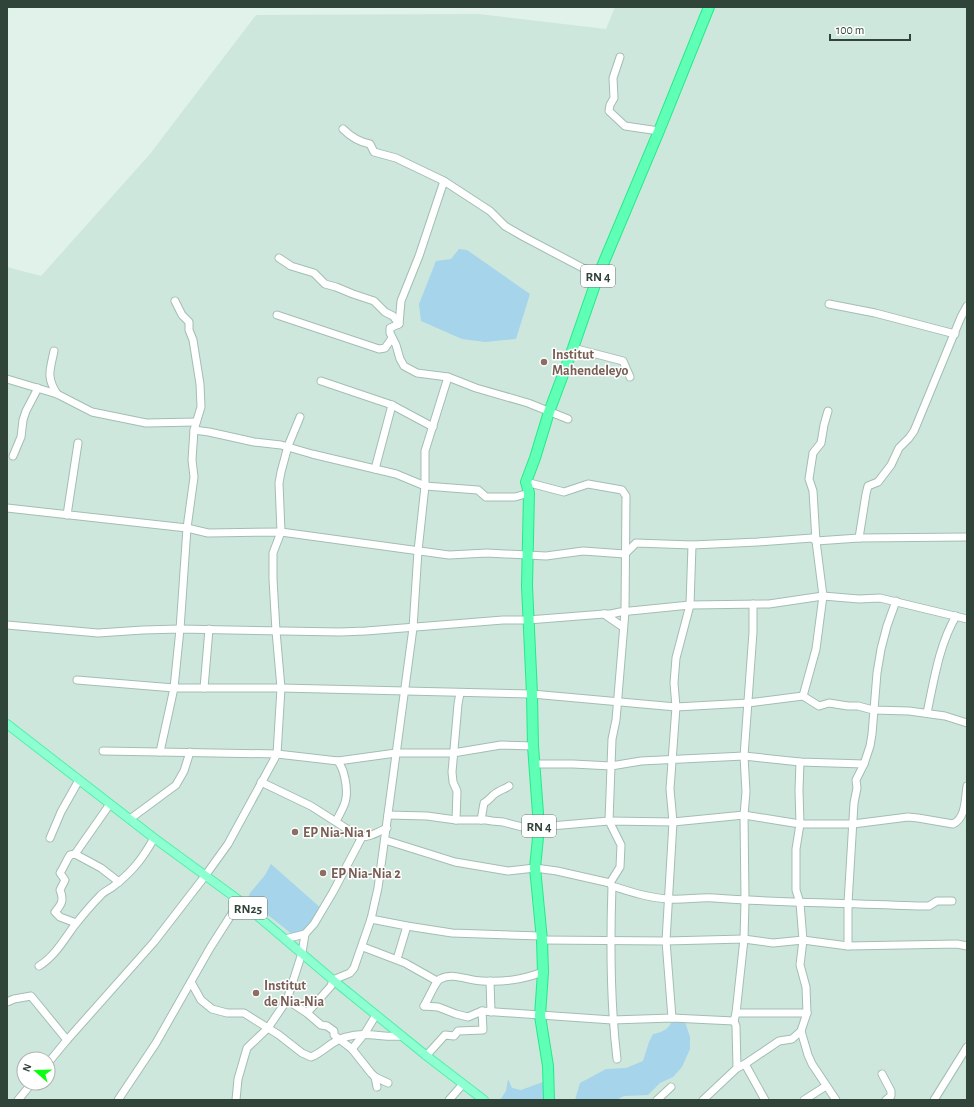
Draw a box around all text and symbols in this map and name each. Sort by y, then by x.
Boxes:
scale bar [830,16,910,42]
text: 100 m [836,24,864,36]
road number: RN 4 [581,265,615,287]
place label: Institut Mahendeleyo [552,348,629,378]
marker: Institut Mahendeleyo [539,357,549,367]
road number: RN 4 [522,815,556,837]
place label: EP Nia-Nia 1 [303,826,371,840]
marker: EP Nia-Nia 1 [290,827,300,837]
place label: EP Nia-Nia 2 [331,867,401,881]
marker: EP Nia-Nia 2 [318,868,328,878]
road number: RN25 [229,897,267,919]
place label: Institut de Nia-Nia [264,979,324,1009]
marker: Institut de Nia-Nia [251,988,261,998]
north arrow [16,1051,56,1091]
text: N [21,1062,34,1073]

